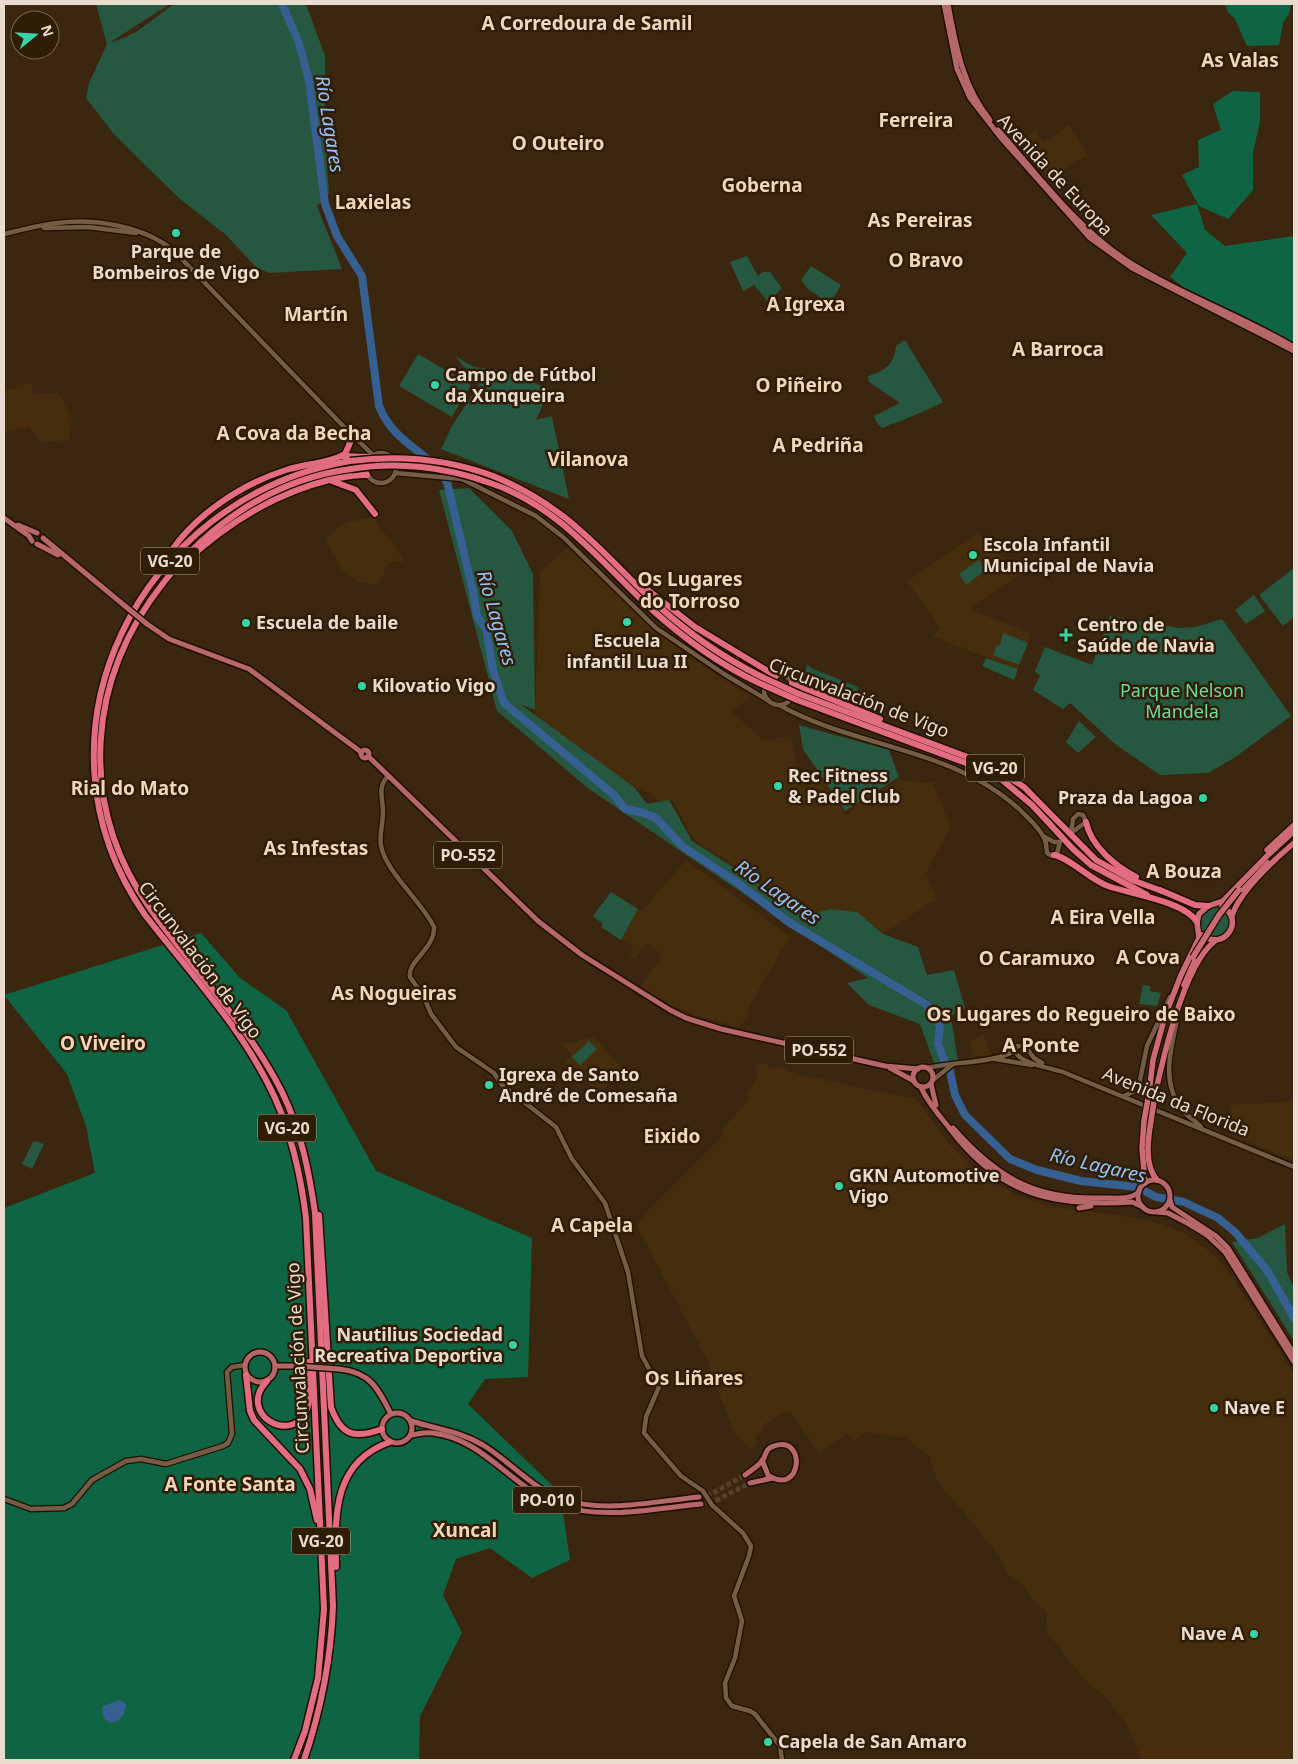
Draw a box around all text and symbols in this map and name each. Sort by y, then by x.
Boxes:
north arrow [10,10,60,60]
district label: A Corredoura de Samil [482,10,692,36]
text: N [37,22,59,39]
district label: As Valas [1201,47,1279,73]
water label: Río Lagares [309,74,351,174]
district label: Ferreira [879,107,953,133]
street label: Avenida de Europa [993,108,1119,240]
district label: O Outeiro [512,130,604,156]
district label: Goberna [721,172,803,198]
district label: Laxielas [335,189,411,215]
district label: As Pereiras [868,207,972,233]
marker: Parque de Bombeiros de Vigo [170,227,182,239]
place label: Parque de Bombeiros de Vigo [92,239,260,284]
district label: O Bravo [889,247,963,273]
district label: A Igrexa [767,291,845,317]
district label: Martín [284,301,348,327]
district label: A Barroca [1012,336,1104,362]
place label: Campo de Fútbol da Xunqueira [445,362,596,407]
district label: O Piñeiro [756,372,842,398]
marker: Campo de Fútbol da Xunqueira [429,379,441,391]
district label: A Cova da Becha [217,420,371,446]
district label: A Pedriña [772,432,864,458]
district label: Vilanova [547,446,629,472]
place label: Escola Infantil Municipal de Navia [983,532,1154,577]
road number: VG-20 [141,548,199,574]
marker: Escola Infantil Municipal de Navia [967,549,979,561]
district label: Os Lugares do Torroso [638,566,742,614]
water label: Río Lagares [471,567,523,669]
place label: Escuela de baile [256,610,398,634]
place label: Centro de Saúde de Navia [1077,612,1215,657]
marker: Escuela infantil Lua II [621,616,633,628]
marker: Escuela de baile [240,617,252,629]
place label: Escuela infantil Lua II [567,628,688,673]
marker: Centro de Saúde de Navia [1059,628,1073,642]
street label: Circunvalación de Vigo [766,652,953,743]
place label: Kilovatio Vigo [372,673,495,697]
park label: Parque Nelson Mandela [1120,678,1244,723]
marker: Kilovatio Vigo [356,680,368,692]
road number: VG-20 [966,754,1024,781]
place label: Rec Fitness & Padel Club [788,763,900,808]
district label: Rial do Mato [71,775,189,801]
marker: Rec Fitness & Padel Club [772,780,784,792]
place label: Praza da Lagoa [1058,785,1193,809]
marker: Praza da Lagoa [1197,792,1209,804]
district label: As Infestas [264,835,368,861]
road number: PO-552 [434,842,502,868]
water label: Río Lagares [730,853,826,931]
district label: A Bouza [1146,858,1222,884]
street label: Circunvalación de Vigo [134,876,268,1043]
district label: A Eira Vella [1051,904,1155,930]
district label: A Cova [1116,944,1180,970]
district label: O Caramuxo [979,945,1095,971]
district label: As Nogueiras [331,980,457,1006]
district label: Os Lugares do Regueiro de Baixo [926,1001,1236,1027]
district label: O Viveiro [60,1030,146,1056]
district label: A Ponte [1002,1031,1080,1058]
road number: PO-552 [785,1036,853,1064]
street label: Avenida da Florida [1099,1061,1253,1141]
place label: Igrexa de Santo André de Comesaña [499,1062,678,1107]
marker: Igrexa de Santo André de Comesaña [483,1079,495,1091]
road number: VG-20 [258,1114,316,1142]
district label: Eixido [644,1123,700,1149]
water label: Río Lagares [1047,1141,1149,1189]
place label: GKN Automotive Vigo [849,1163,1000,1208]
marker: GKN Automotive Vigo [833,1180,845,1192]
district label: A Capela [551,1212,633,1238]
street label: Circunvalación de Vigo [280,1262,314,1454]
place label: Nautilius Sociedad Recreativa Deportiva [314,1322,503,1367]
marker: Nautilius Sociedad Recreativa Deportiva [507,1339,519,1351]
district label: Os Liñares [645,1365,743,1391]
place label: Nave E [1224,1395,1285,1419]
marker: Nave E [1208,1402,1220,1414]
district label: A Fonte Santa [164,1471,296,1497]
road number: PO-010 [513,1486,581,1514]
district label: Xuncal [433,1517,497,1543]
road number: VG-20 [292,1528,350,1554]
place label: Nave A [1180,1621,1245,1645]
marker: Nave A [1248,1628,1260,1640]
place label: Capela de San Amaro [778,1729,967,1753]
marker: Capela de San Amaro [762,1736,774,1748]

